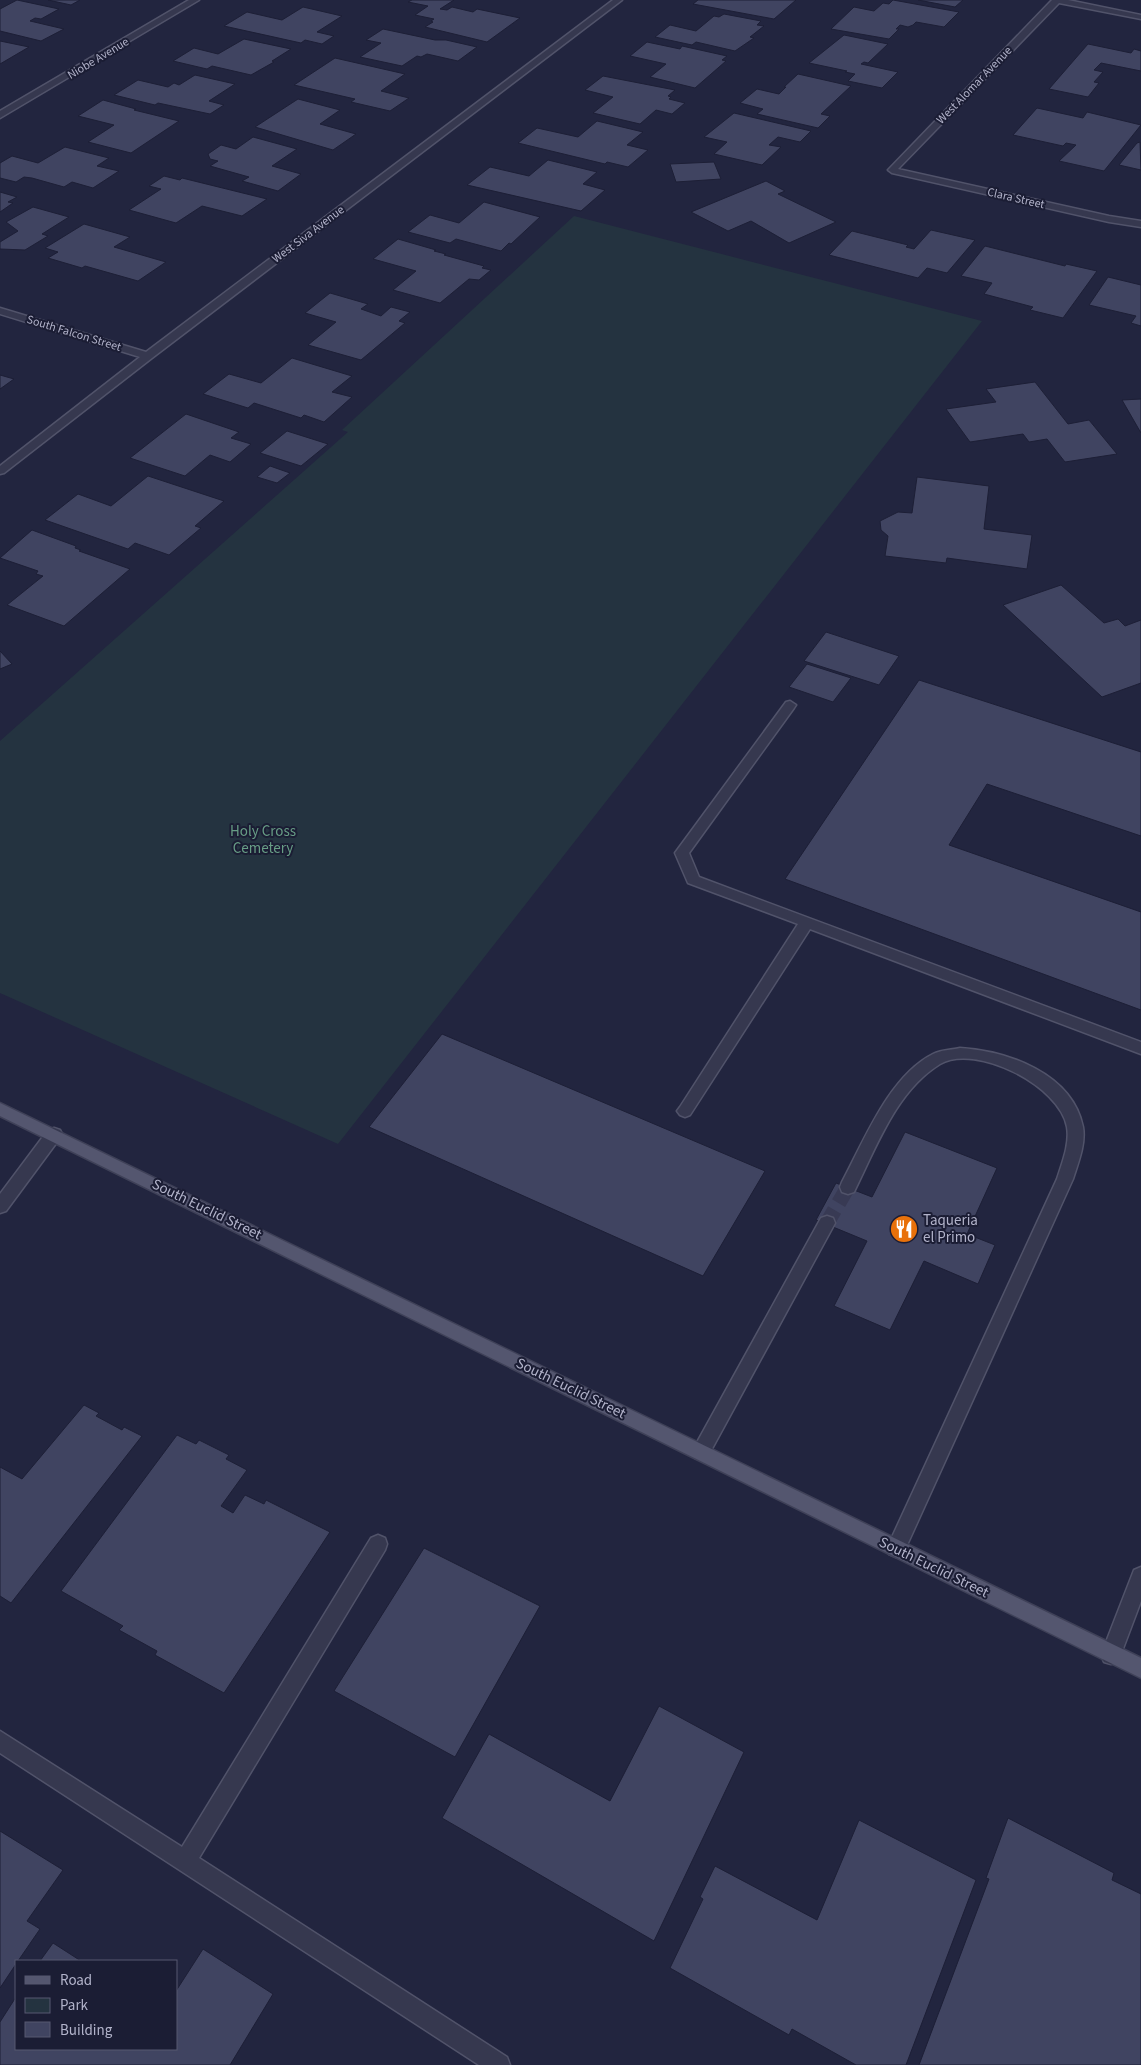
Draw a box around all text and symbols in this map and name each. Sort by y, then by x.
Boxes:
street label: Niobe Avenue [64,33,132,84]
street label: West Alomar Avenue [933,43,1016,128]
street label: Clara Street [986,184,1046,213]
street label: West Siva Avenue [269,201,348,267]
street label: South Falcon Street [25,311,123,356]
park label: Holy Cross Cemetery [230,821,296,859]
street label: South Euclid Street [148,1174,265,1245]
place label: Taqueria el Primo [923,1210,978,1248]
restaurant icon: Taqueria el Primo [889,1214,919,1244]
street label: South Euclid Street [512,1353,629,1424]
street label: South Euclid Street [875,1532,992,1603]
legend [15,1960,178,2050]
text: Road [60,1970,92,1991]
text: Park [60,1995,89,2016]
text: Building [60,2020,113,2041]

